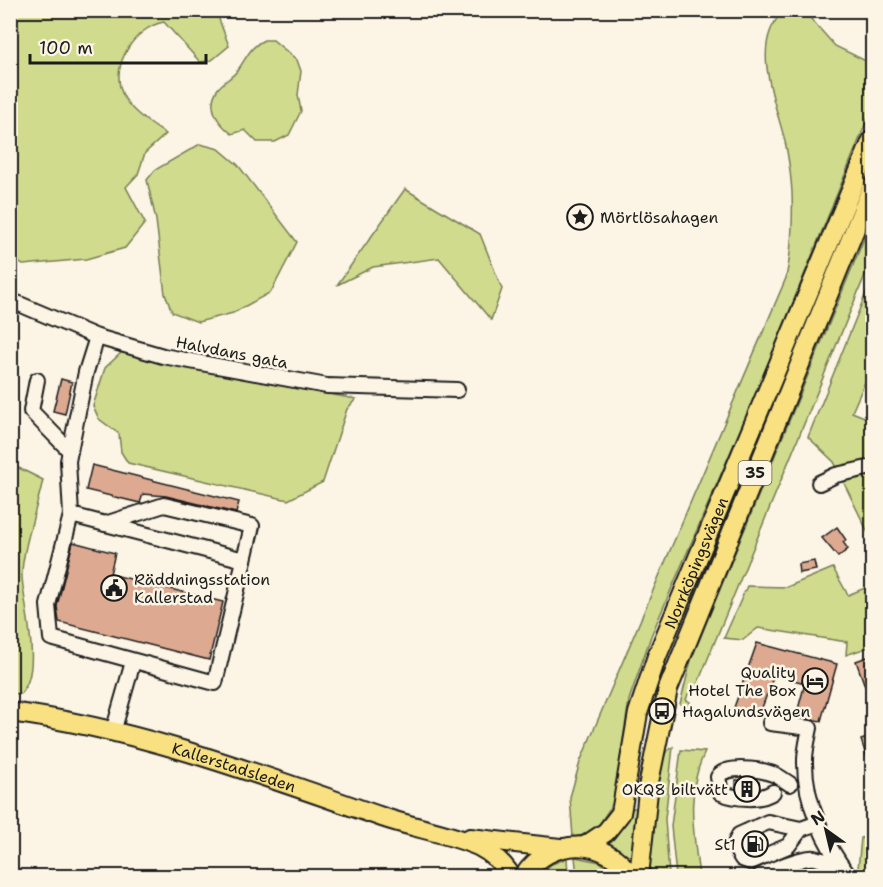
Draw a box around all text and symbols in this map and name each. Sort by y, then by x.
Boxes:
scale bar [30,27,206,65]
text: 100 m [39,36,93,60]
place icon: Mörtlösahagen [565,202,595,232]
place label: Mörtlösahagen [600,207,719,228]
street label: Halvdans gata [174,331,290,374]
road number: 35 [738,461,771,485]
street label: Norrköpingsvägen [660,494,733,632]
place label: Räddningsstation Kallerstad [134,569,270,608]
public building icon: Räddningsstation Kallerstad [99,573,129,603]
place label: Quality Hotel The Box [688,662,796,701]
hotel icon: Quality Hotel The Box [800,666,830,696]
bus stop icon: Hagalundsvägen [647,696,677,726]
place label: Hagalundsvägen [682,701,811,722]
street label: Kallerstadsleden [169,738,299,797]
building icon: OKQ8 biltvätt [732,774,762,804]
place label: OKQ8 biltvätt [622,779,728,800]
north arrow [796,800,856,860]
text: N [807,806,829,830]
fuel station icon: St1 [740,829,770,859]
place label: St1 [715,834,736,855]

